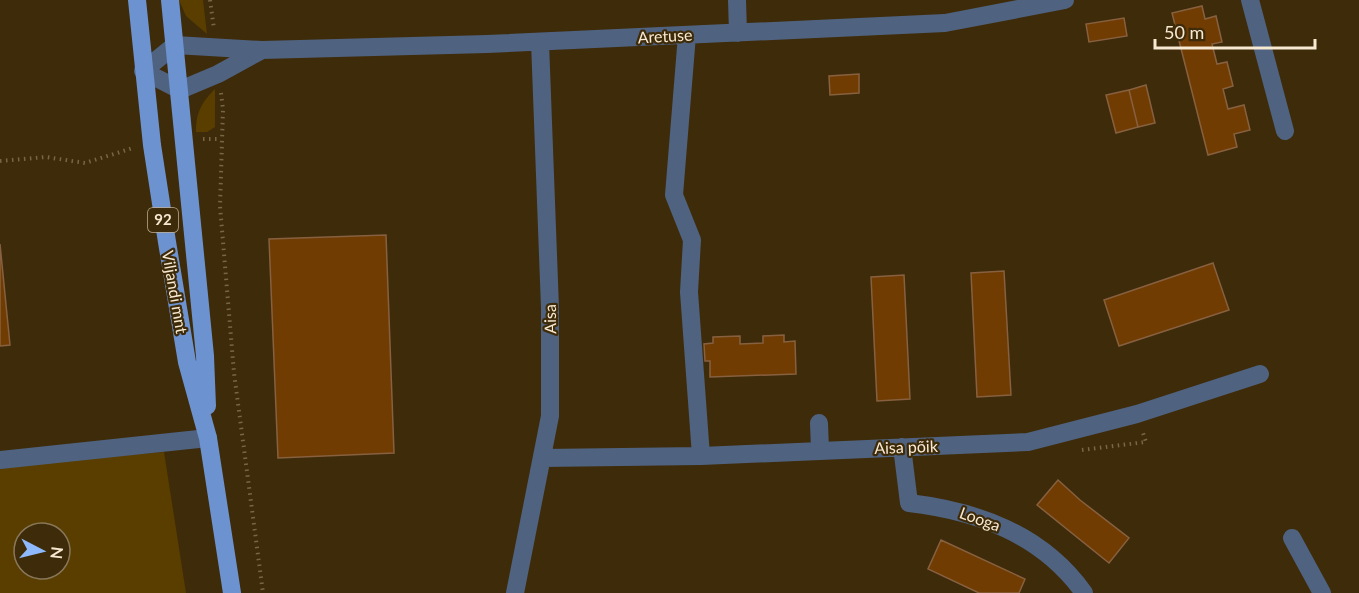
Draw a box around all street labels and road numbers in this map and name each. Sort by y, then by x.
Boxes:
street label: Aretuse [637,25,693,46]
road number: 92 [148,208,178,232]
street label: Viljandi mnt [159,249,192,335]
street label: Aisa [540,304,559,334]
street label: Aisa põik [874,436,939,457]
street label: Looga [957,502,1003,535]

